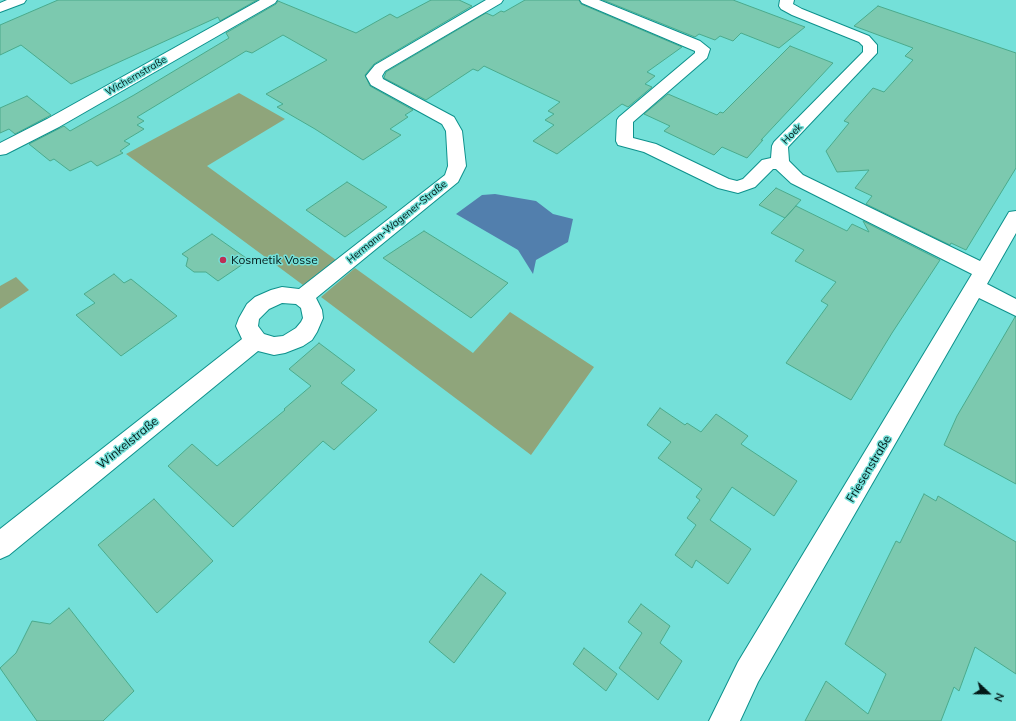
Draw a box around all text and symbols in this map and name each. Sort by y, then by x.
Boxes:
street label: Wichernstraße [103,54,169,98]
street label: Hoek [779,121,805,147]
street label: Hermann-Wagener-Straße [345,178,449,266]
place label: Kosmetik Vosse [231,253,318,267]
marker: Kosmetik Vosse [218,255,228,265]
street label: Winkelstraße [95,414,161,472]
street label: Friesenstraße [843,433,895,505]
north arrow [968,673,1008,713]
text: N [991,691,1007,704]

